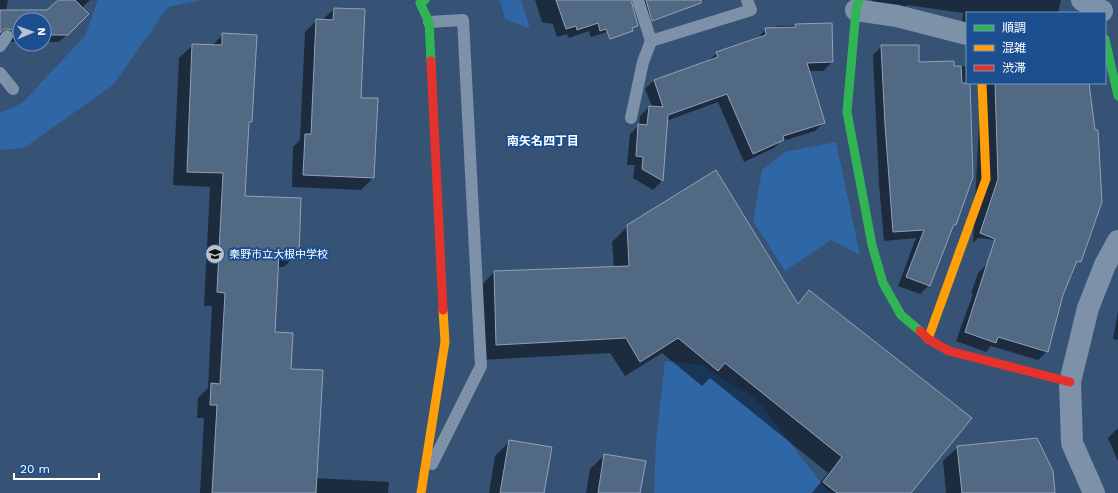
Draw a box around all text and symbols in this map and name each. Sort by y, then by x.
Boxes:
north arrow [12,12,52,52]
legend [966,12,1106,84]
text: 順調 [1002,21,1026,35]
text: N [35,27,48,36]
text: 混雑 [1002,41,1026,55]
text: 渋滞 [1002,61,1026,75]
district label: 南矢名四丁目 [507,134,579,148]
school or university icon: 秦野市立大根中学校 [204,243,226,265]
place label: 秦野市立大根中学校 [229,248,328,261]
scale bar [14,455,99,481]
text: 20 m [20,462,50,476]

